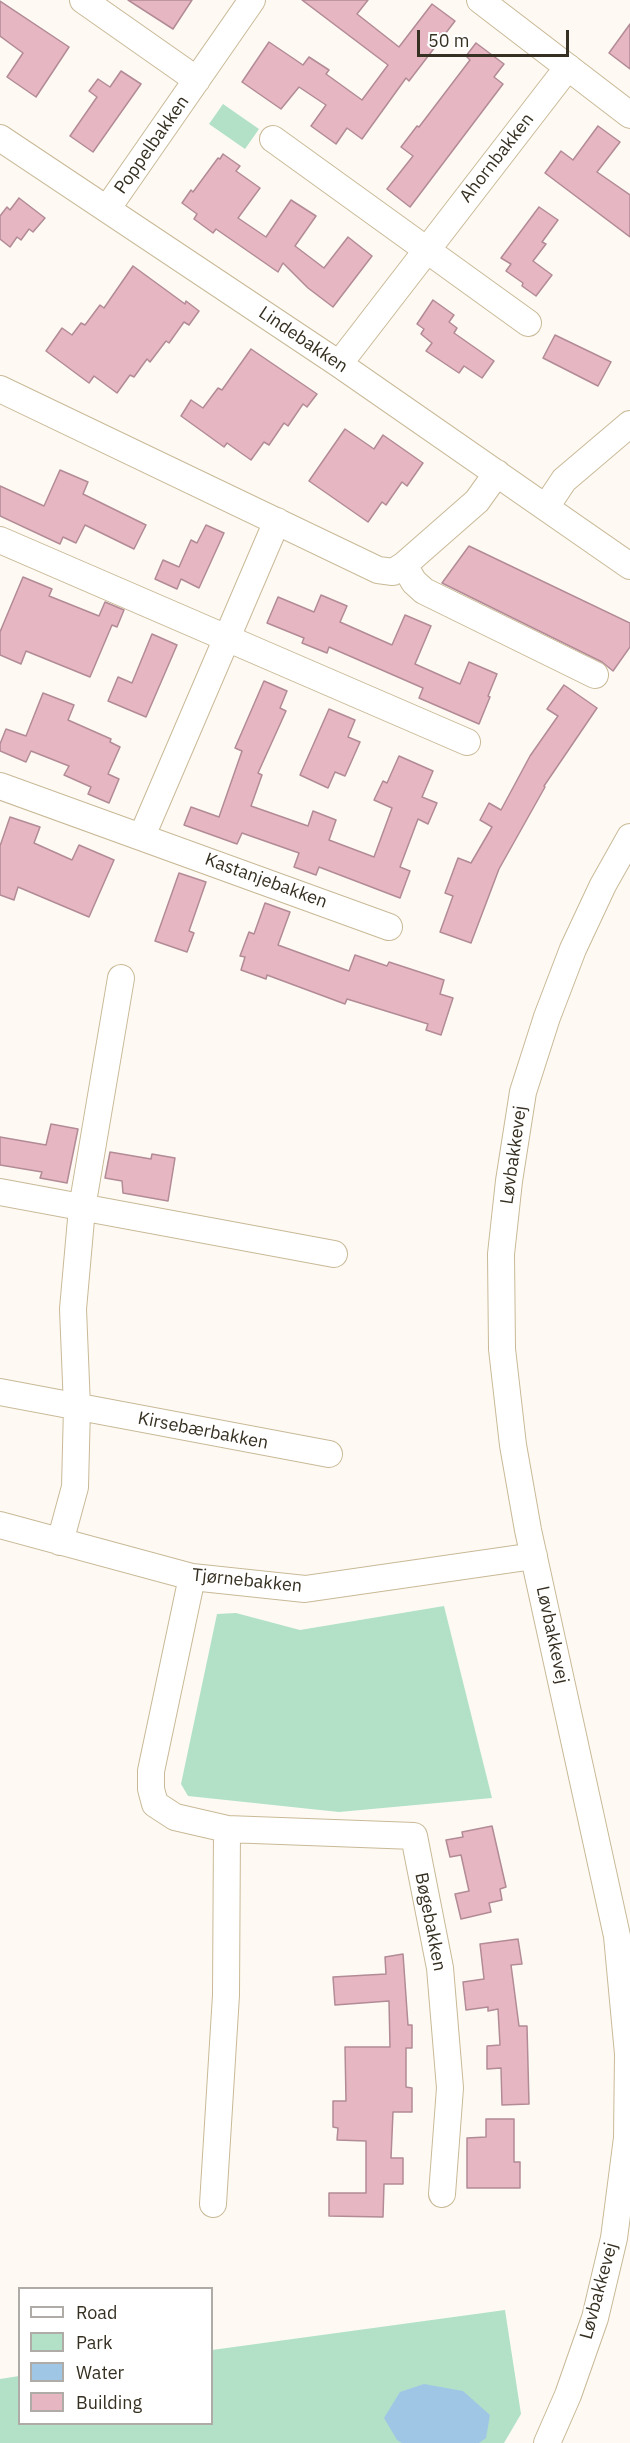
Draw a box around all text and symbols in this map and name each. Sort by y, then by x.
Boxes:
scale bar [420,18,572,56]
text: 50 m [428,29,470,52]
street label: Poppelbakken [110,92,194,198]
street label: Ahornbakken [455,109,539,207]
street label: Lindebakken [254,302,352,378]
street label: Kastanjebakken [202,849,330,913]
street label: Løvbakkevej [496,1104,532,1206]
street label: Kirsebærbakken [136,1408,270,1454]
street label: Tjørnebakken [191,1564,303,1598]
street label: Løvbakkevej [531,1584,573,1686]
street label: Bøgebakken [410,1871,450,1973]
street label: Løvbakkevej [576,2240,622,2342]
legend [18,2287,213,2425]
text: Road [76,2301,117,2324]
text: Park [76,2331,112,2354]
text: Water [76,2361,124,2384]
text: Building [76,2391,142,2414]

